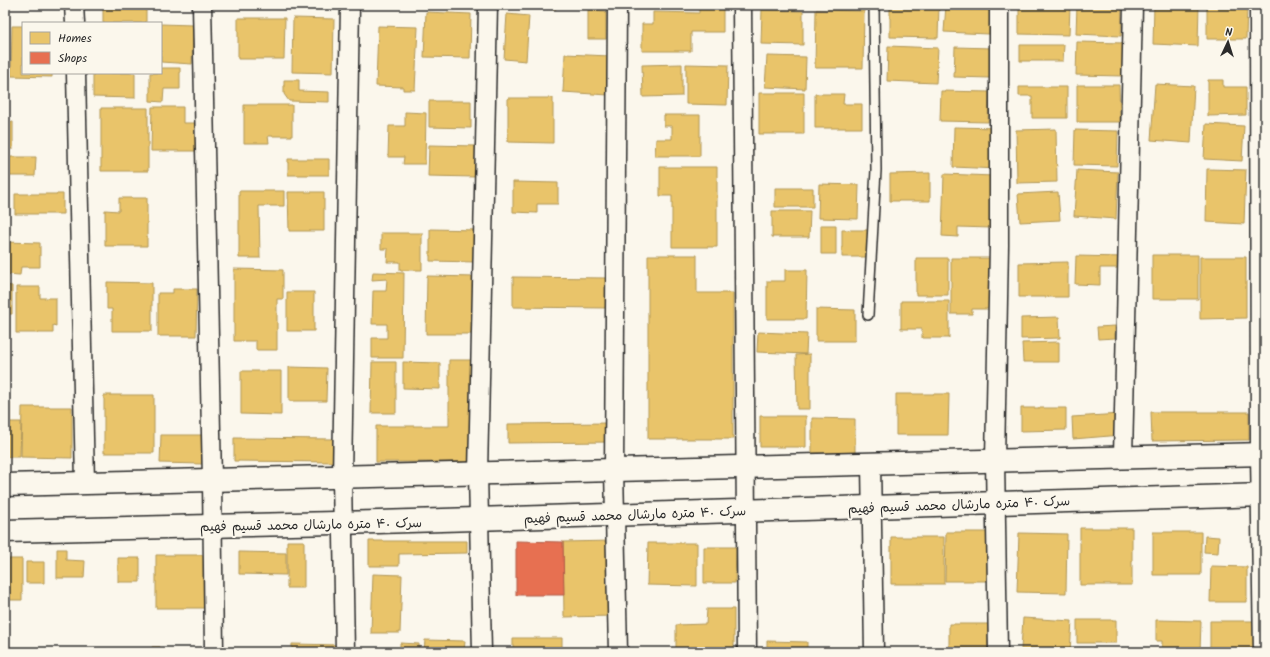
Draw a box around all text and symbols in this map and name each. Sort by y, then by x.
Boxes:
legend [22,22,162,74]
north arrow [1208,22,1248,62]
text: N [1225,24,1233,42]
text: Homes [58,29,92,48]
text: Shops [58,49,87,68]
street label: سرک ۴۰ متره مارشال محمد قسیم فهیم [848,491,1070,520]
street label: سرک ۴۰ متره مارشال محمد قسیم فهیم [524,501,746,530]
street label: سرک ۴۰ متره مارشال محمد قسیم فهیم [200,513,422,538]

